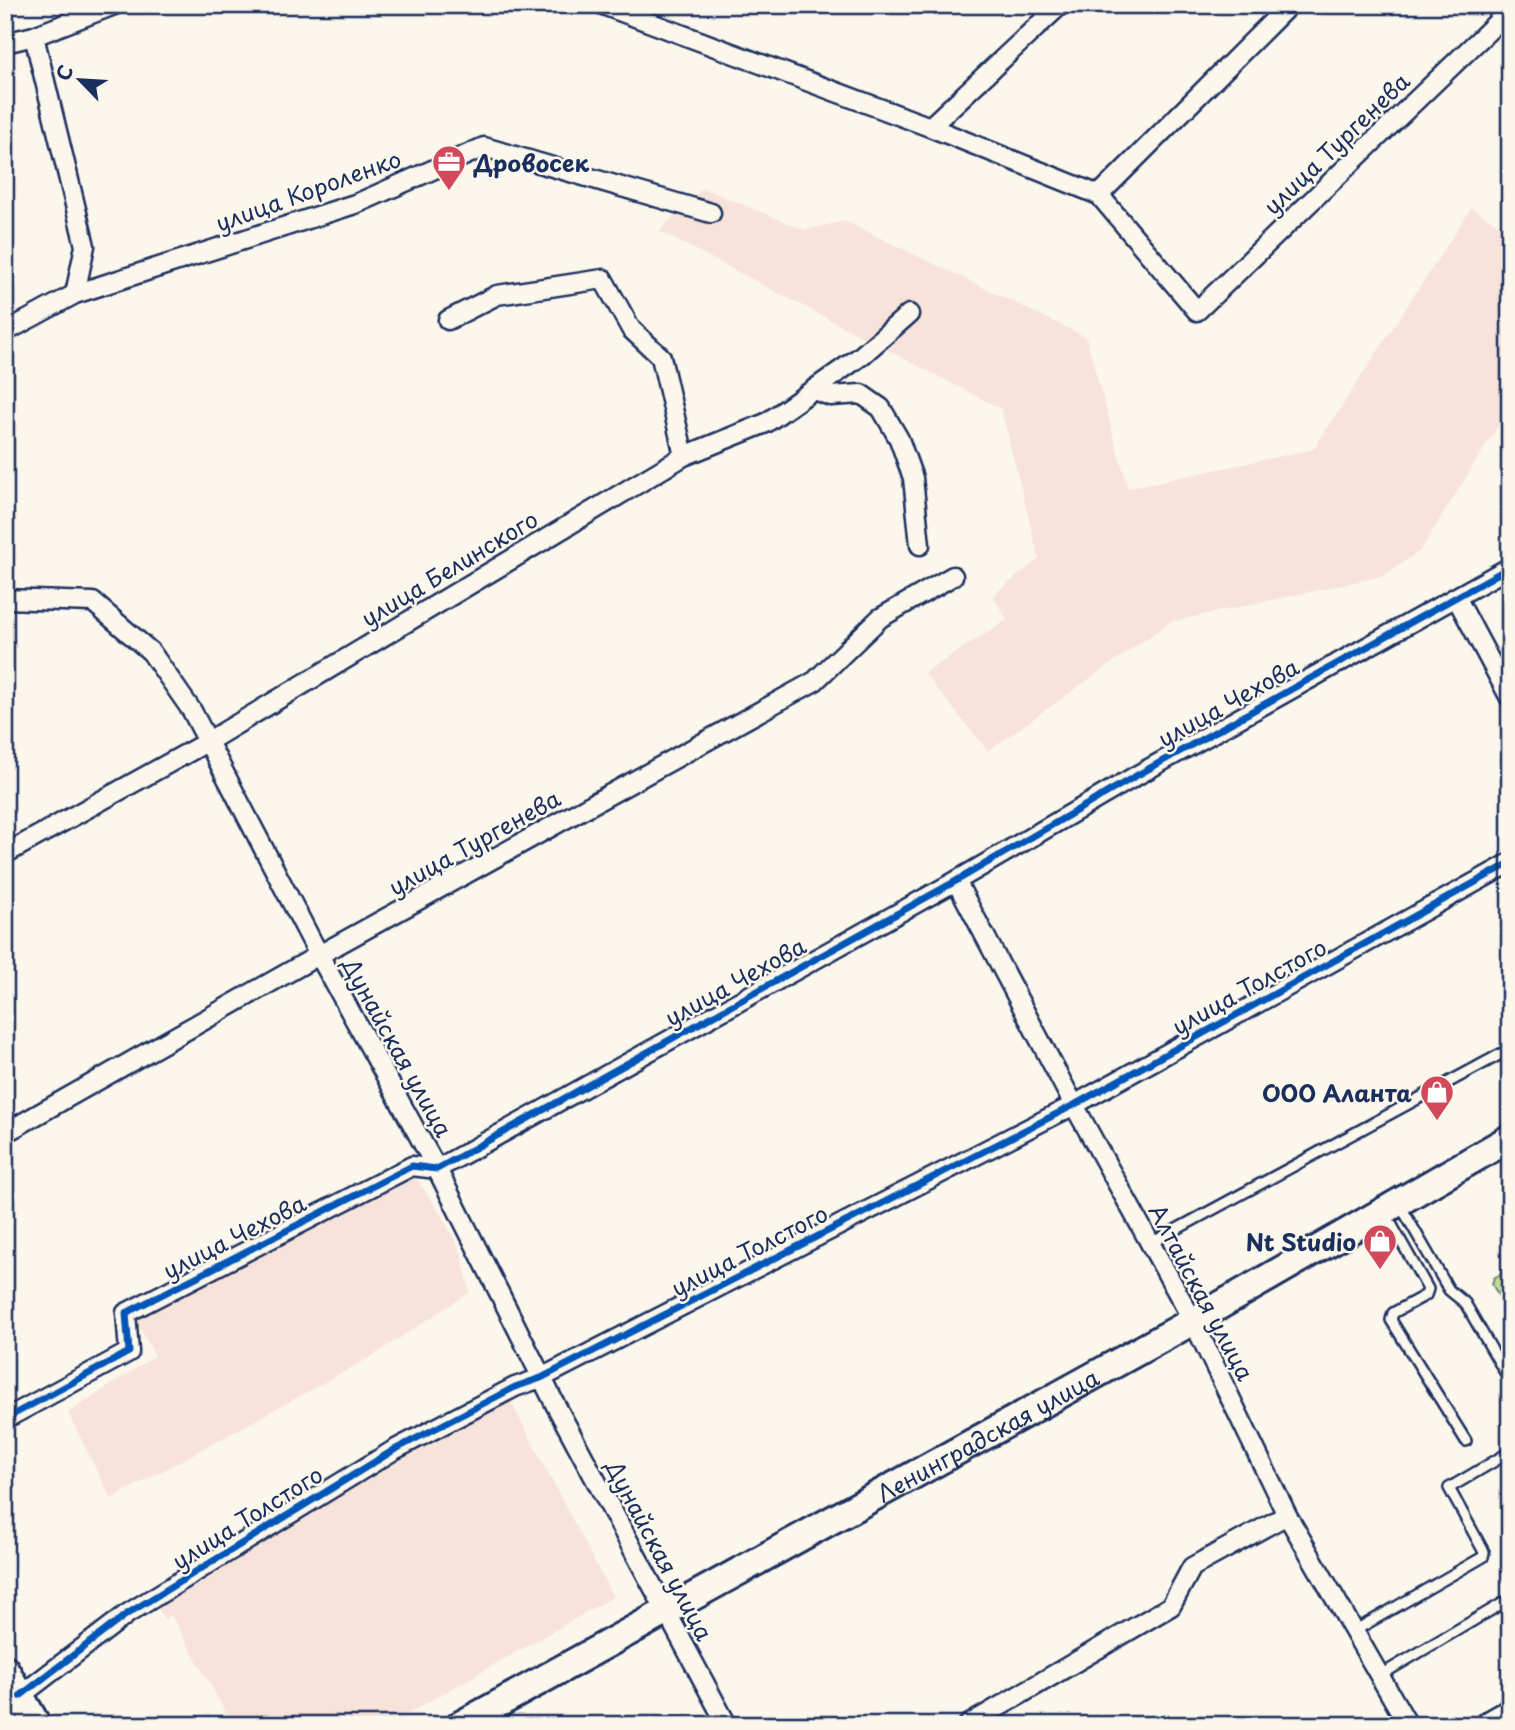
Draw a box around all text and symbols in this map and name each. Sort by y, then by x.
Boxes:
north arrow [46,46,116,116]
text: С [48,60,79,85]
street label: улица Тургенева [1255,63,1418,222]
street label: улица Короленко [210,140,406,240]
office icon: Дровосек [430,143,468,192]
place label: Дровосек [473,145,589,180]
street label: улица Белинского [354,501,544,635]
street label: улица Чехова [1151,648,1306,755]
street label: улица Тургенева [382,780,567,904]
street label: улица Чехова [658,927,813,1034]
street label: улица Толстого [1165,929,1333,1043]
street label: Дунайская улица [334,950,462,1143]
shop icon: ООО Аланта [1418,1073,1456,1122]
place label: ООО Аланта [1262,1075,1412,1110]
street label: улица Чехова [156,1185,312,1287]
street label: улица Толстого [664,1195,834,1305]
street label: Алтайская улица [1141,1197,1264,1387]
shop icon: Nt Studio [1361,1222,1399,1271]
place label: Nt Studio [1246,1224,1356,1259]
street label: Ленинградская улица [870,1359,1105,1510]
street label: Дунайская улица [597,1453,723,1647]
street label: улица Толстого [165,1457,329,1577]

